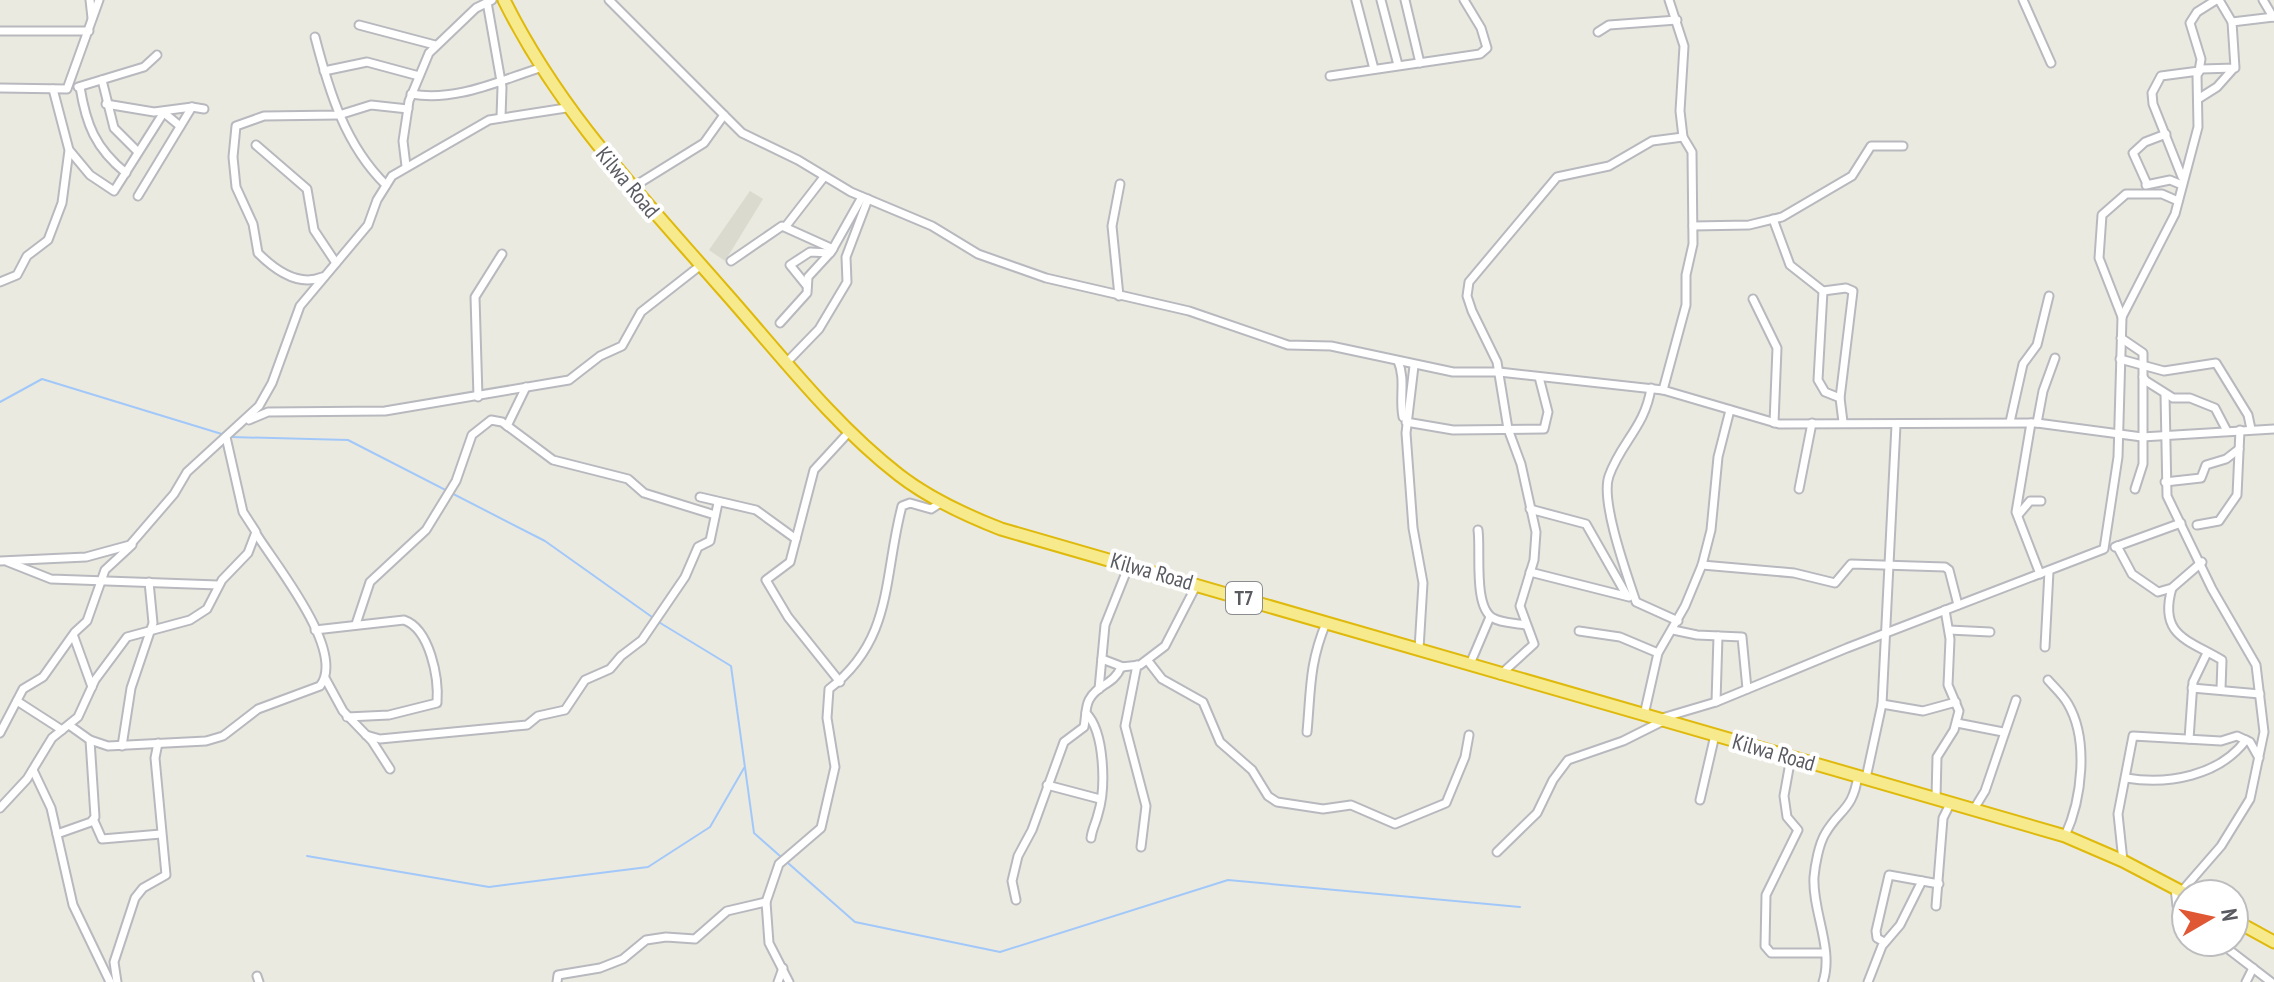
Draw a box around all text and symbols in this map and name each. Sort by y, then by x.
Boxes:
street label: Kilwa Road [590,141,666,223]
street label: Kilwa Road [1107,546,1197,596]
road number: T7 [1226,582,1262,614]
street label: Kilwa Road [1729,727,1819,777]
north arrow [2170,878,2250,958]
text: N [2215,907,2245,923]

